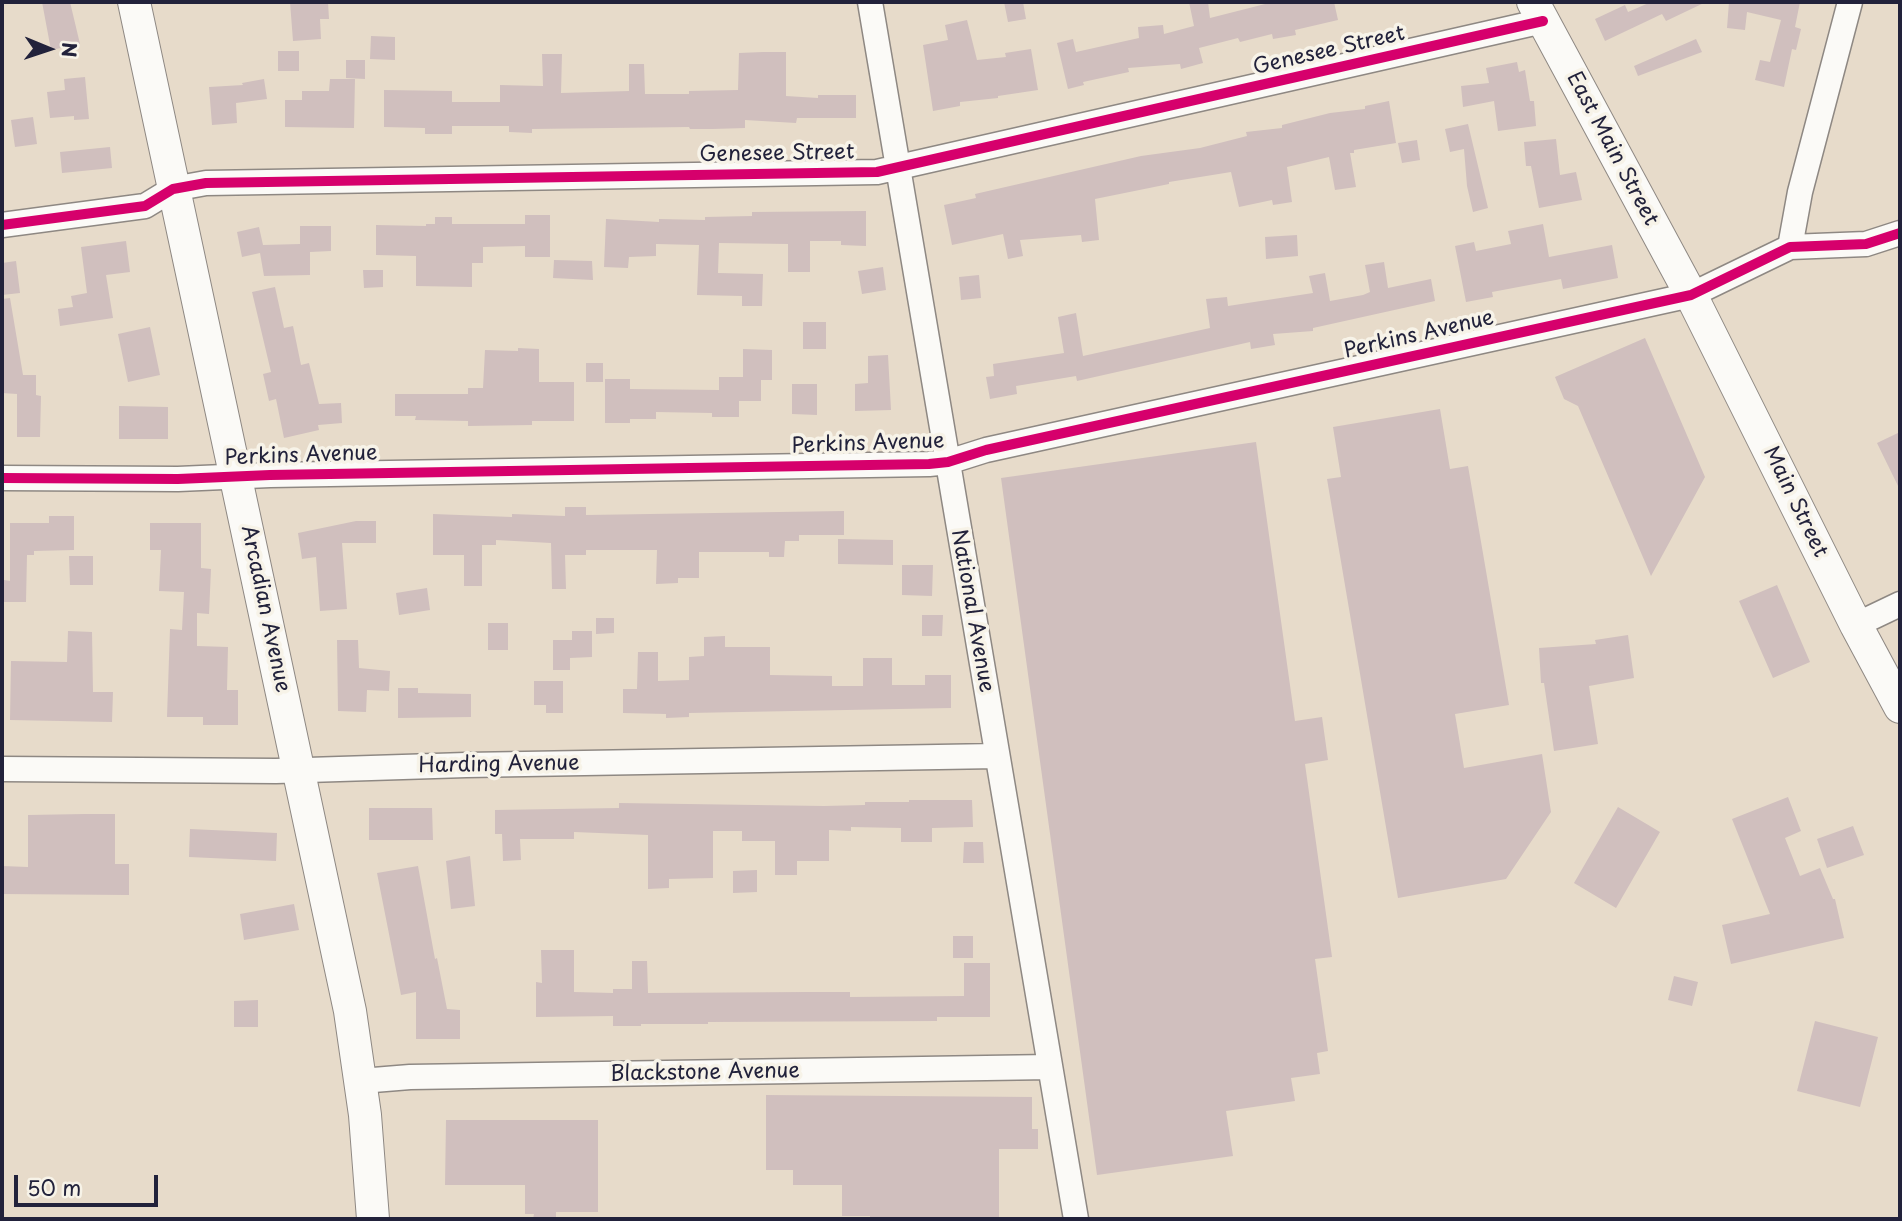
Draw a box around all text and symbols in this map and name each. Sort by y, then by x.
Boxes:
north arrow [14,14,84,84]
street label: Genesee Street [1251,21,1407,81]
text: N [56,42,84,58]
street label: East Main Street [1561,68,1663,230]
street label: Genesee Street [699,140,855,168]
street label: Perkins Avenue [1342,306,1496,364]
street label: Perkins Avenue [791,429,945,459]
street label: Perkins Avenue [224,441,378,471]
street label: Main Street [1757,442,1833,562]
street label: Arcadian Avenue [235,523,295,695]
street label: National Avenue [945,528,999,694]
street label: Harding Avenue [418,751,580,779]
street label: Blackstone Avenue [610,1059,800,1087]
scale bar [18,1162,161,1206]
text: 50 m [27,1171,81,1203]

